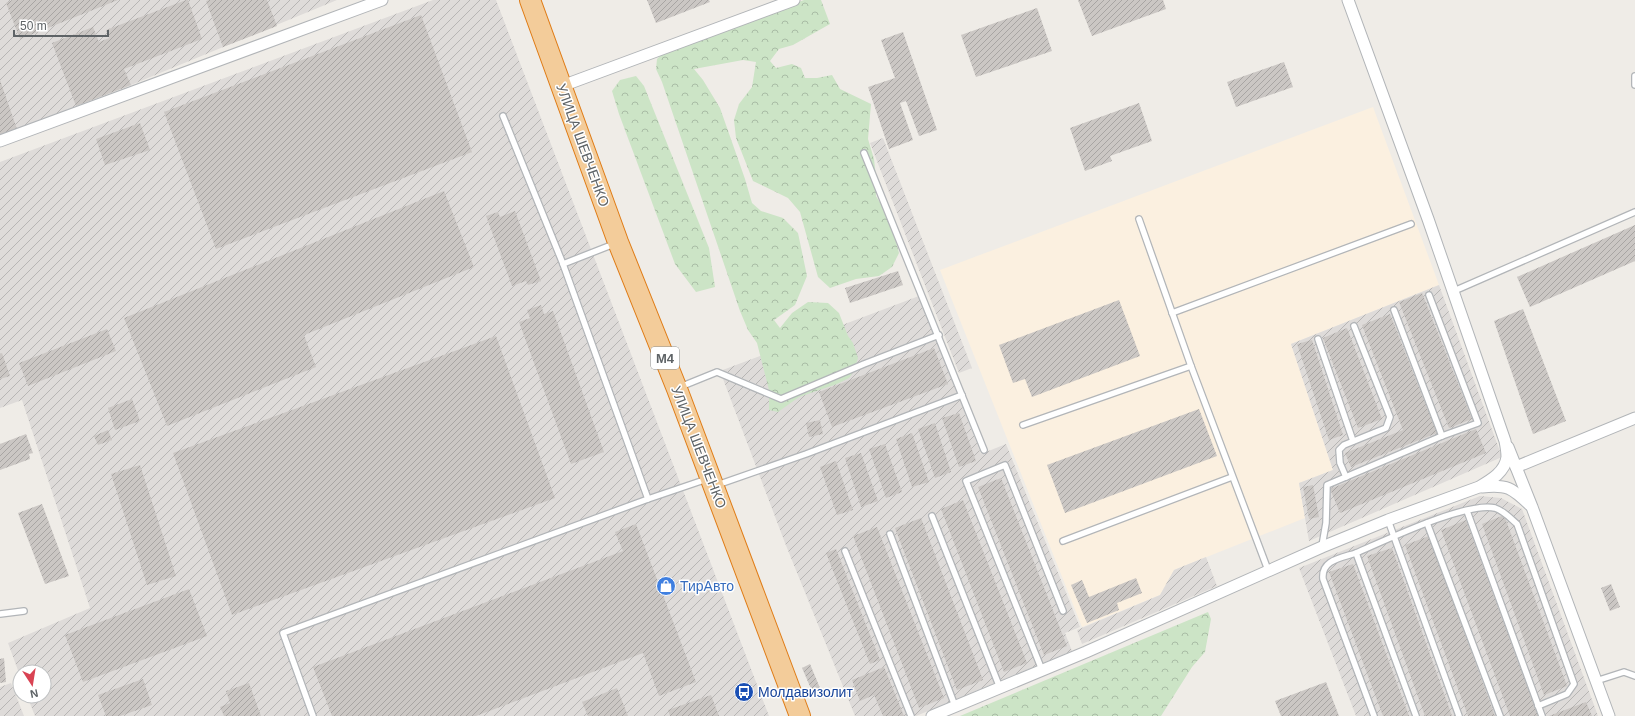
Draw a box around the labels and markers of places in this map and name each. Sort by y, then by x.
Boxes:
shop icon: ТирАвто [655,575,677,597]
place label: ТирАвто [680,578,734,594]
bus stop icon: Молдавизолит [733,681,755,703]
place label: Молдавизолит [758,684,853,700]

